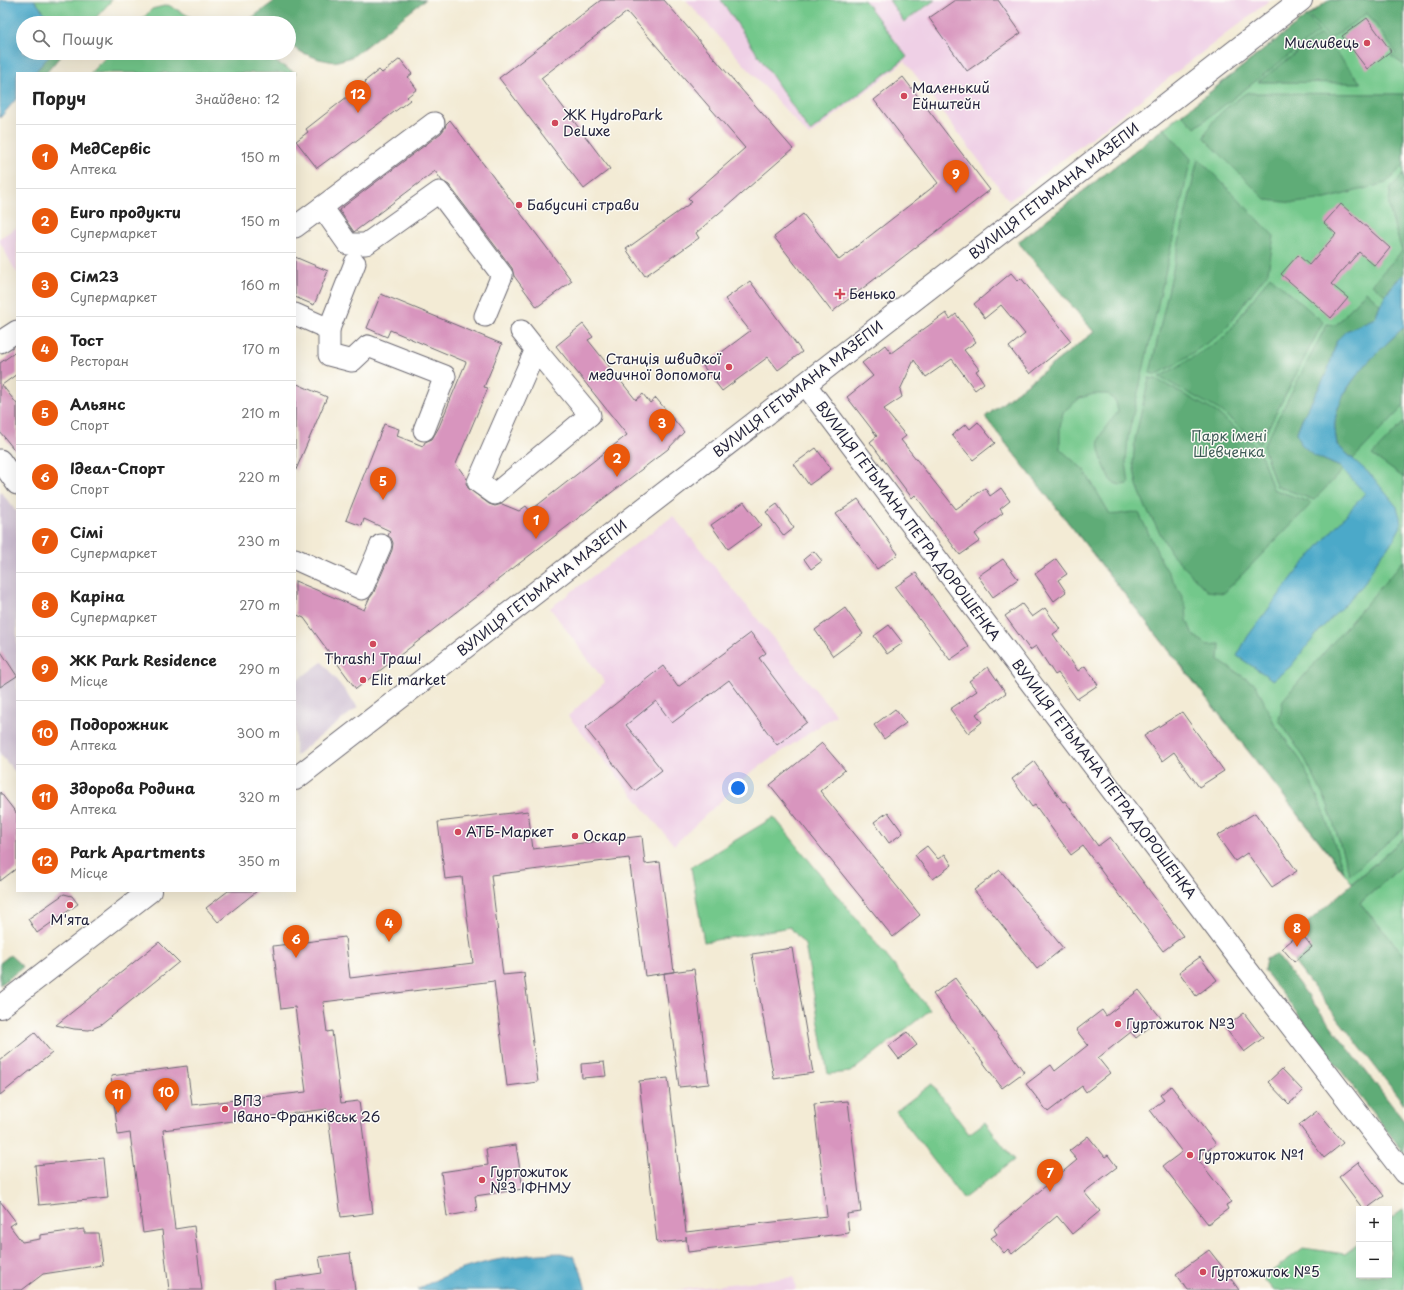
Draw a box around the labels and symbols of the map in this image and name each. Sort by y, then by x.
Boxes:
place label: Мисливець [1284,32,1359,53]
marker: Мисливець [1362,38,1372,48]
place label: Маленький Ейнштейн [912,77,990,114]
pin: 12 [345,80,371,113]
marker: Маленький Ейнштейн [899,91,909,101]
place label: ЖК HydroPark DeLuxe [562,104,663,141]
street label: ВУЛИЦЯ ГЕТЬМАНА МАЗЕПИ [964,117,1143,264]
marker: ЖК HydroPark DeLuxe [550,118,560,128]
pin: 9 [943,160,969,193]
place label: Бабусині страви [527,194,639,215]
marker: Бабусині страви [514,200,524,210]
place label: Бенько [849,283,896,304]
marker: Бенько [834,288,846,300]
street label: ВУЛИЦЯ ГЕТЬМАНА МАЗЕПИ [708,315,887,462]
place label: Станція швидкої медичної допомоги [588,348,722,385]
marker: Станція швидкої медичної допомоги [724,362,734,372]
street label: ВУЛИЦЯ ГЕТЬМАНА ПЕТРА ДОРОШЕНКА [811,396,1006,645]
pin: 3 [649,409,675,442]
park label: Парк імені Шевченка [1191,425,1267,462]
pin: 2 [604,444,630,477]
pin: 5 [370,467,396,500]
pin: 1 [523,506,549,539]
street label: ВУЛИЦЯ ГЕТЬМАНА МАЗЕПИ [452,514,631,661]
marker: Thrash! Траш! [368,639,378,649]
place label: Thrash! Траш! [324,648,422,669]
street label: ВУЛИЦЯ ГЕТЬМАНА ПЕТРА ДОРОШЕНКА [1007,654,1202,903]
place label: Elit market [371,669,446,690]
marker: Elit market [358,675,368,685]
your location [728,778,748,798]
place label: АТБ-Маркет [466,821,554,842]
place label: Оскар [583,825,626,846]
marker: АТБ-Маркет [453,827,463,837]
marker: Оскар [570,831,580,841]
marker: М'ята [65,900,75,910]
place label: М'ята [50,909,90,930]
pin: 4 [376,909,402,942]
pin: 8 [1284,914,1310,947]
pin: 6 [283,925,309,958]
place label: Гуртожиток №3 [1126,1013,1235,1034]
marker: Гуртожиток №3 [1113,1019,1123,1029]
pin: 10 [153,1078,179,1111]
pin: 11 [105,1080,131,1113]
place label: ВПЗ Івано-Франківськ 26 [233,1090,380,1127]
marker: ВПЗ Івано-Франківськ 26 [220,1104,230,1114]
place label: Гуртожиток №1 [1198,1144,1304,1165]
marker: Гуртожиток №1 [1185,1150,1195,1160]
pin: 7 [1037,1159,1063,1192]
place label: Гуртожиток №3 ІФНМУ [490,1161,571,1198]
marker: Гуртожиток №3 ІФНМУ [477,1175,487,1185]
place label: Гуртожиток №5 [1211,1261,1320,1282]
marker: Гуртожиток №5 [1198,1267,1208,1277]

